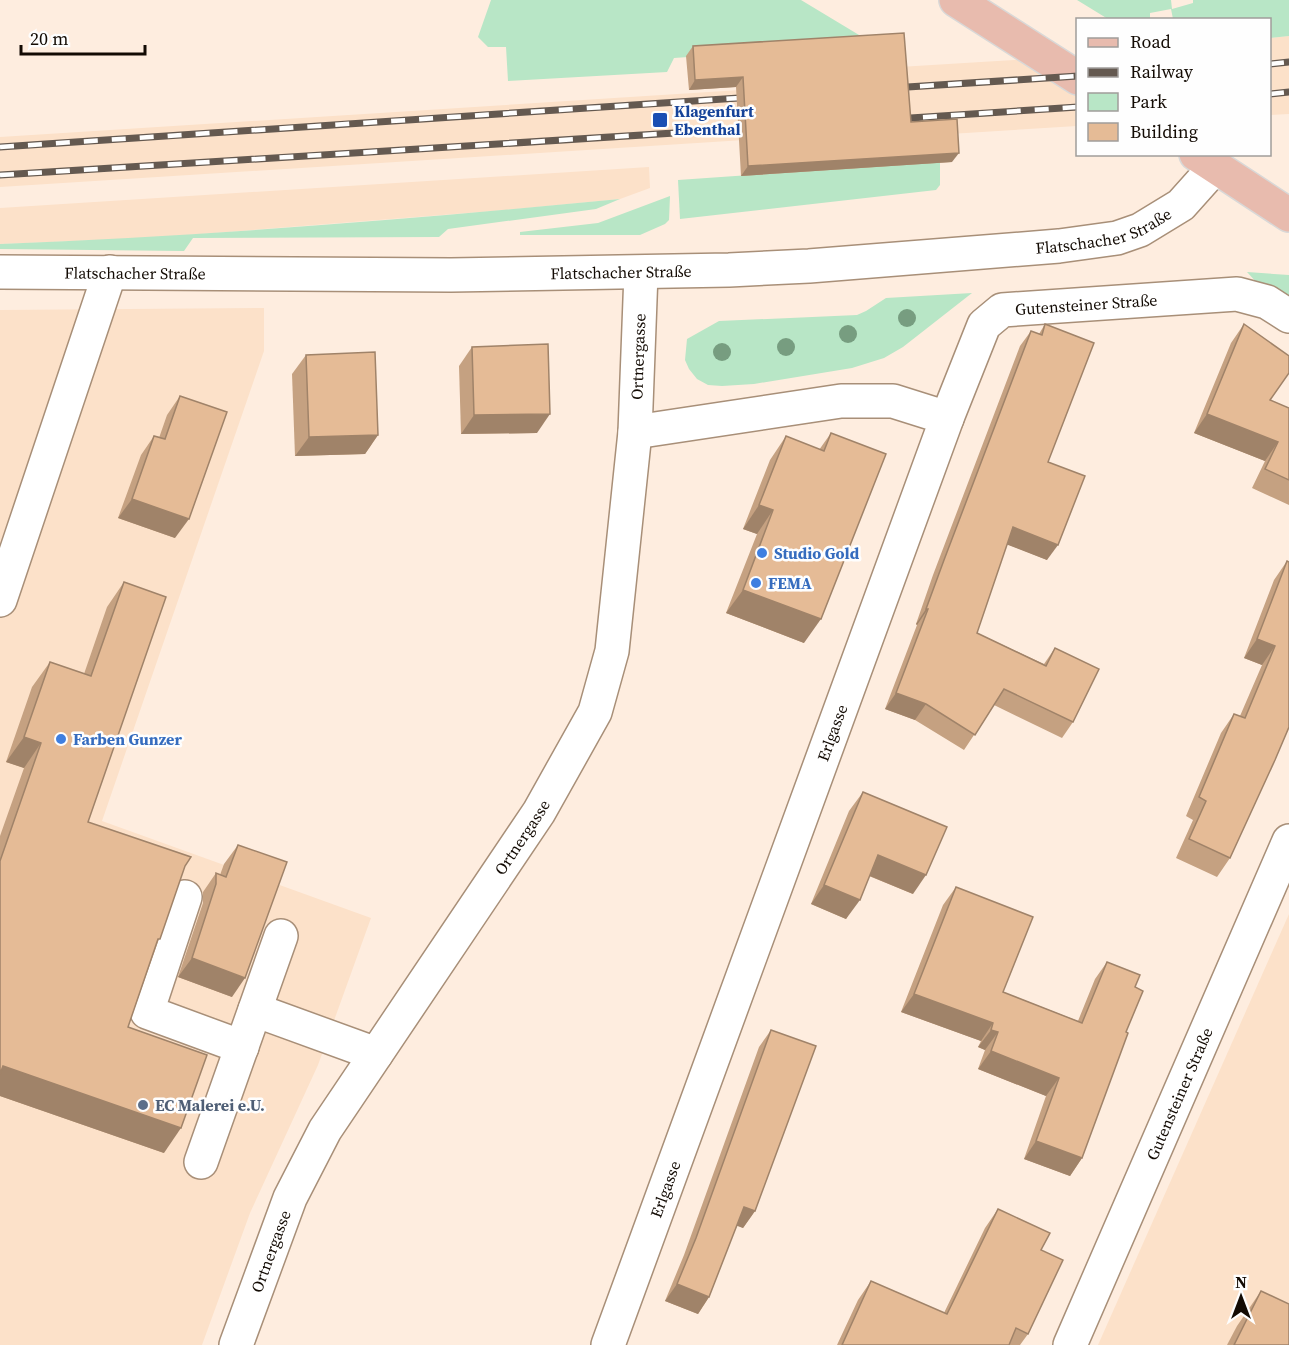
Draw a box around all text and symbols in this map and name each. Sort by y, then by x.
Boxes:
scale bar [21,18,146,56]
legend [1076,18,1271,156]
text: 20 m [30,26,68,51]
text: Road [1130,29,1171,54]
text: Railway [1130,59,1194,84]
text: Park [1130,89,1167,114]
place label: Klagenfurt Ebenthal [674,100,754,140]
marker: Klagenfurt Ebenthal [651,111,669,129]
text: Building [1130,119,1198,144]
street label: Flatschacher Straße [1035,203,1175,259]
street label: Flatschacher Straße [550,260,692,284]
street label: Flatschacher Straße [64,261,206,284]
street label: Gutensteiner Straße [1014,288,1158,320]
street label: Ortnergasse [625,313,650,400]
place label: Studio Gold [774,542,860,564]
marker: Studio Gold [755,546,769,560]
place label: FEMA [768,572,812,594]
marker: FEMA [749,576,763,590]
street label: Erlgasse [811,701,852,764]
place label: Farben Gunzer [73,728,182,750]
marker: Farben Gunzer [54,732,68,746]
street label: Ortnergasse [489,795,555,879]
street label: Gutensteiner Straße [1141,1024,1218,1163]
place label: EC Malerei e.U. [155,1094,265,1116]
marker: EC Malerei e.U. [136,1098,150,1112]
street label: Erlgasse [645,1158,685,1221]
street label: Ortnergasse [245,1207,296,1295]
north arrow [1211,1267,1271,1327]
text: N [1235,1271,1247,1293]

